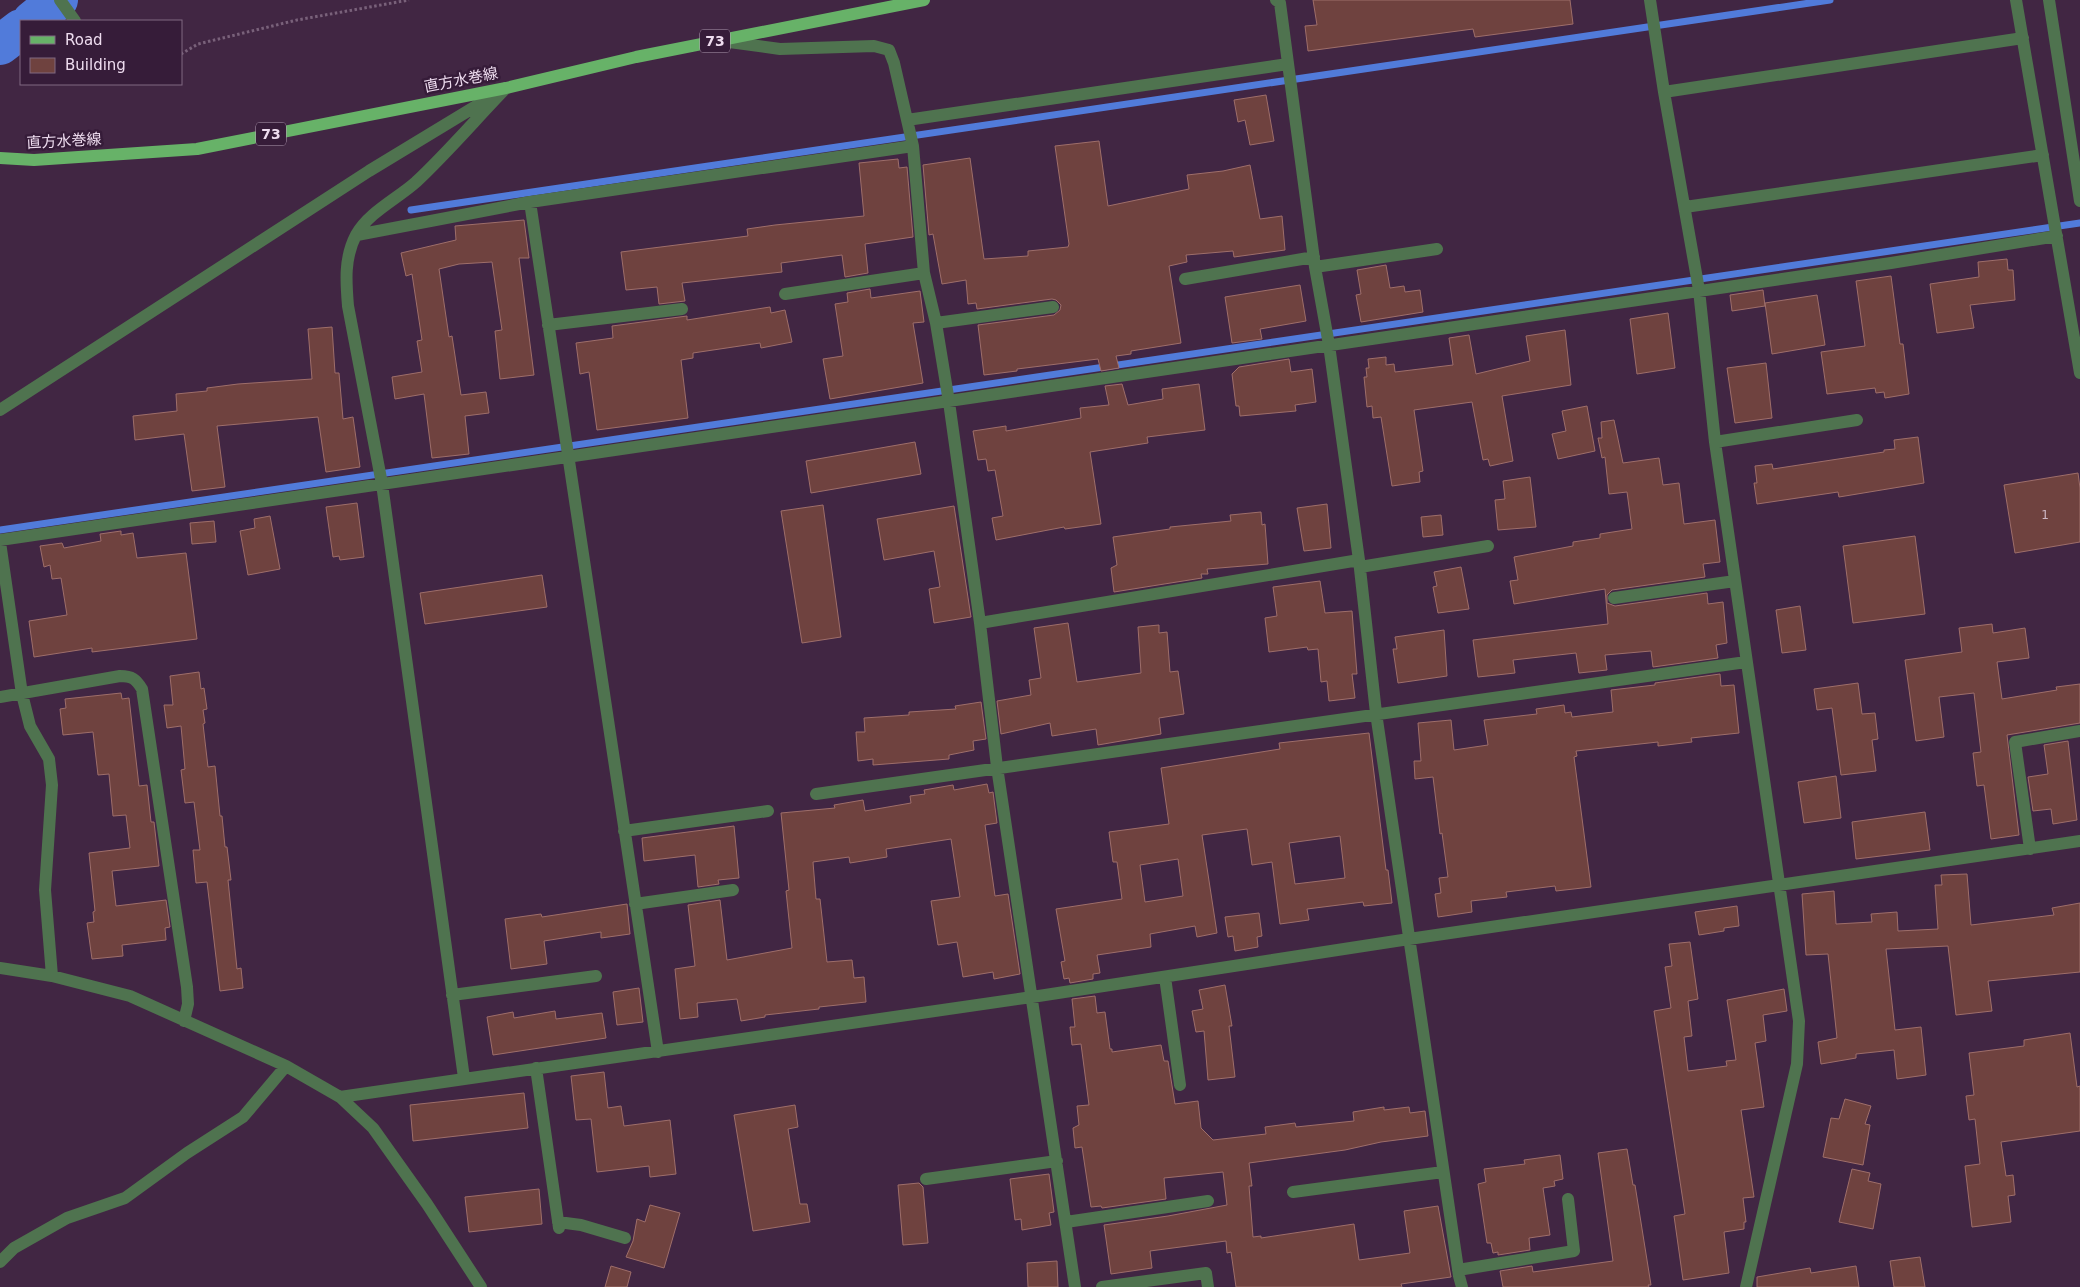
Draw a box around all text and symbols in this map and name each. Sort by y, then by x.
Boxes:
legend [20,20,182,85]
road number: 73 [700,29,730,52]
text: Road [65,31,103,49]
text: Building [65,56,126,74]
street label: 直方水巻線 [422,64,500,96]
road number: 73 [256,122,286,146]
street label: 直方水巻線 [26,130,102,152]
house number: 1 [2041,508,2049,522]

